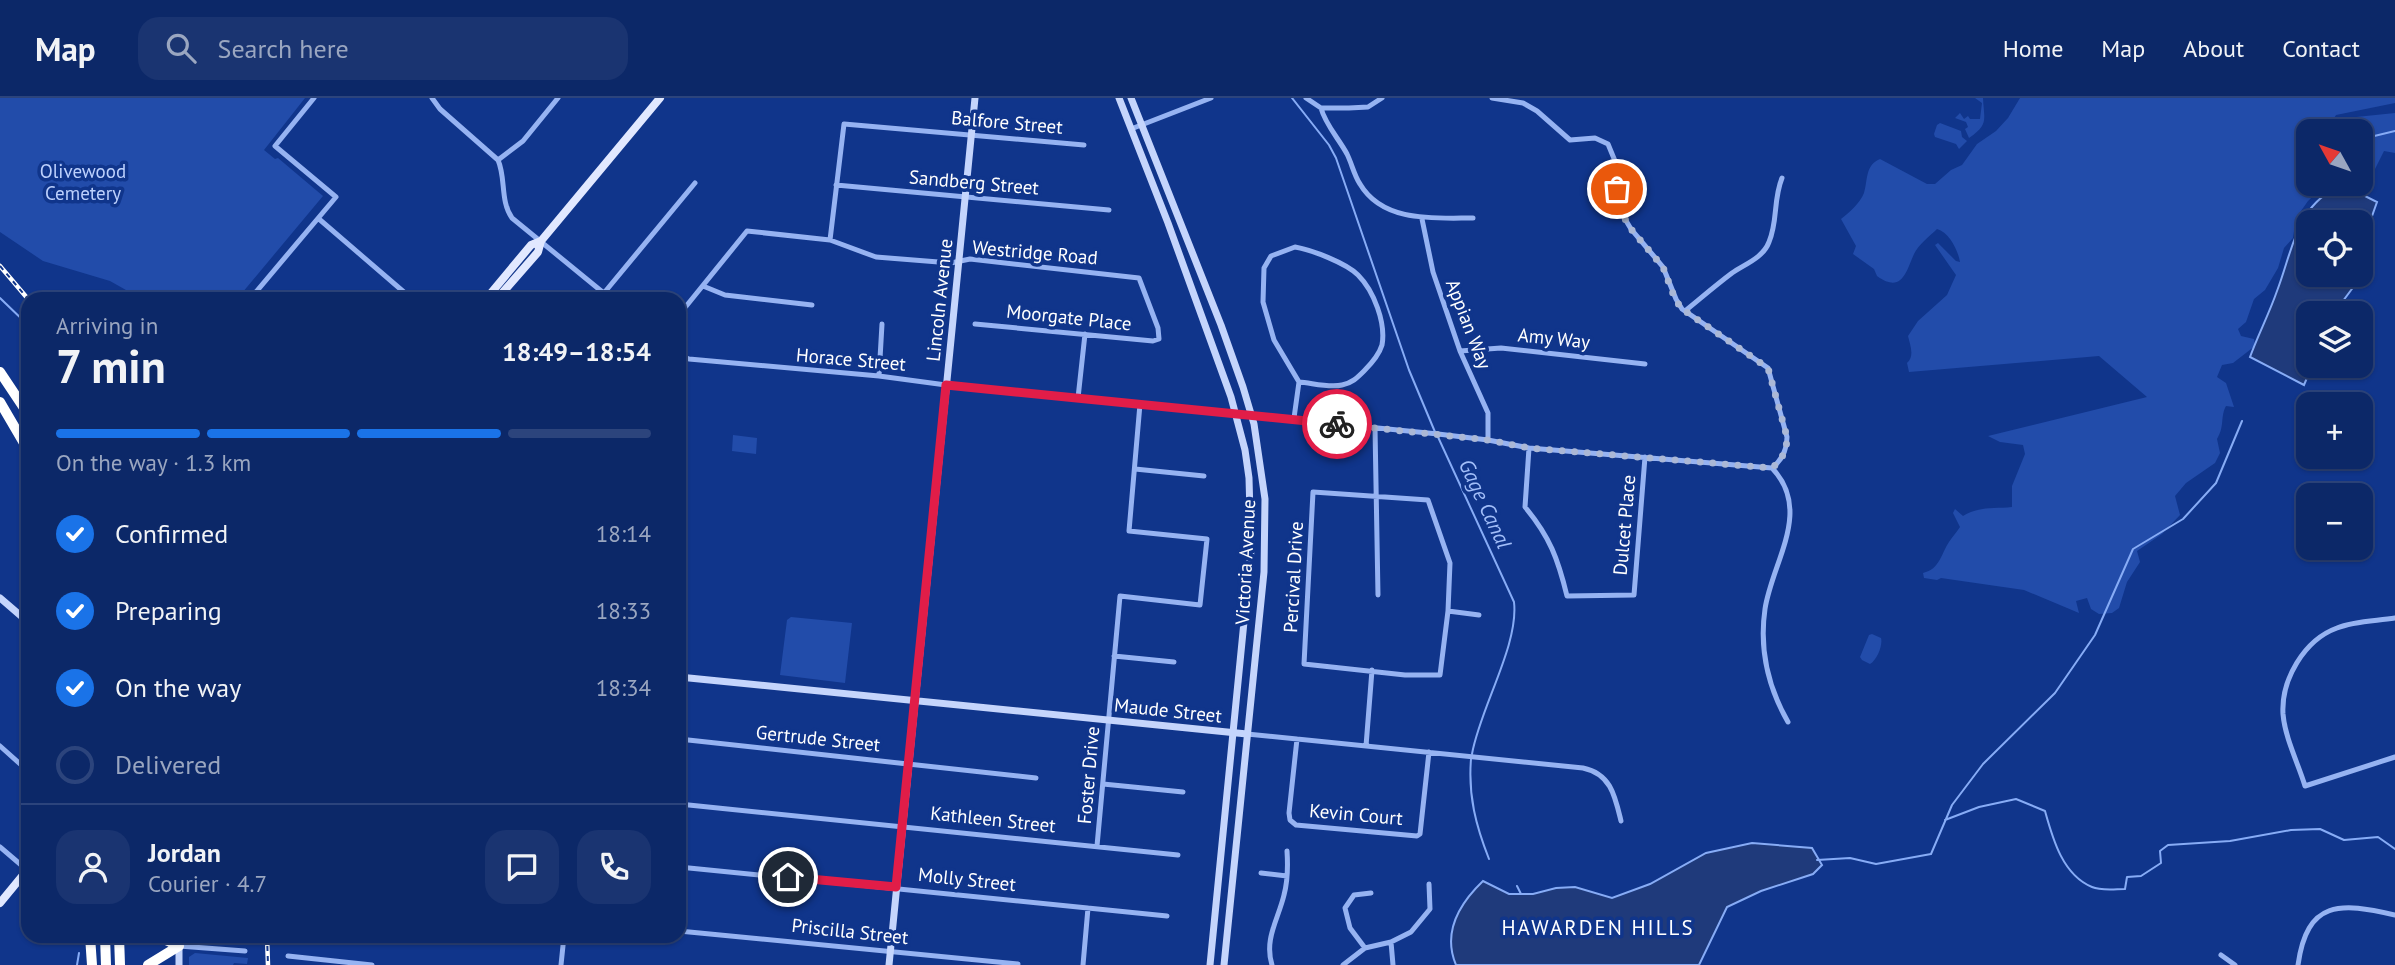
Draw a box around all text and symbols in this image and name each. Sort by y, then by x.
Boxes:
search box [138,17,628,80]
text: Map [35,27,96,70]
icon: search [162,29,200,67]
text: Search here [218,32,349,65]
text: Home [2003,33,2063,64]
text: Map [2101,33,2145,64]
text: About [2183,33,2244,64]
text: Contact [2282,33,2360,64]
street label: Balfore Street [950,105,1064,139]
north arrow [2296,119,2373,196]
map controls [2296,119,2373,560]
park label: Olivewood Cemetery [40,159,126,205]
pin [1587,159,1647,219]
street label: Sandberg Street [908,164,1041,200]
icon: bag [1598,170,1636,208]
button: locate [2296,210,2373,287]
street label: Westridge Road [971,235,1099,269]
street label: Lincoln Avenue [921,237,957,363]
street label: Appian Way [1441,276,1497,373]
street label: Moorgate Place [1005,298,1133,336]
button: layers [2296,301,2373,378]
text: Arriving in [56,311,158,340]
street label: Amy Way [1517,322,1592,354]
text: 18:49–18:54 [502,335,651,368]
text: 7 min [56,336,166,396]
street label: Horace Street [795,342,907,376]
courier [1302,389,1372,459]
button: + [2296,392,2373,469]
icon: bike [1318,405,1356,443]
text: On the way · 1.3 km [56,448,251,477]
water label: Gage Canal [1453,455,1518,553]
street label: Dulcet Place [1608,474,1640,576]
button: − [2296,483,2373,560]
street label: Victoria Avenue [1230,499,1260,626]
icon: check [56,515,94,553]
text: Confirmed [115,517,228,550]
text: 18:14 [596,519,651,548]
street label: Percival Drive [1278,521,1308,633]
icon: check [56,592,94,630]
text: Preparing [115,594,222,627]
text: 18:33 [596,596,651,625]
icon: check [56,669,94,707]
text: On the way [115,671,241,704]
text: 18:34 [596,673,651,702]
street label: Maude Street [1113,692,1224,728]
street label: Gertrude Street [755,720,882,757]
street label: Foster Drive [1072,725,1104,825]
text: Delivered [115,748,221,781]
street label: Kevin Court [1308,798,1404,830]
street label: Kathleen Street [929,800,1057,838]
button: person [56,830,130,904]
button: chat [485,830,559,904]
button: phone [577,830,651,904]
text: Jordan [148,836,221,869]
pin [758,847,818,907]
icon: home [769,858,807,896]
street label: Molly Street [917,862,1018,896]
text: Courier · 4.7 [148,869,267,898]
street label: Priscilla Street [790,913,910,949]
district label: HAWARDEN HILLS [1501,914,1695,941]

